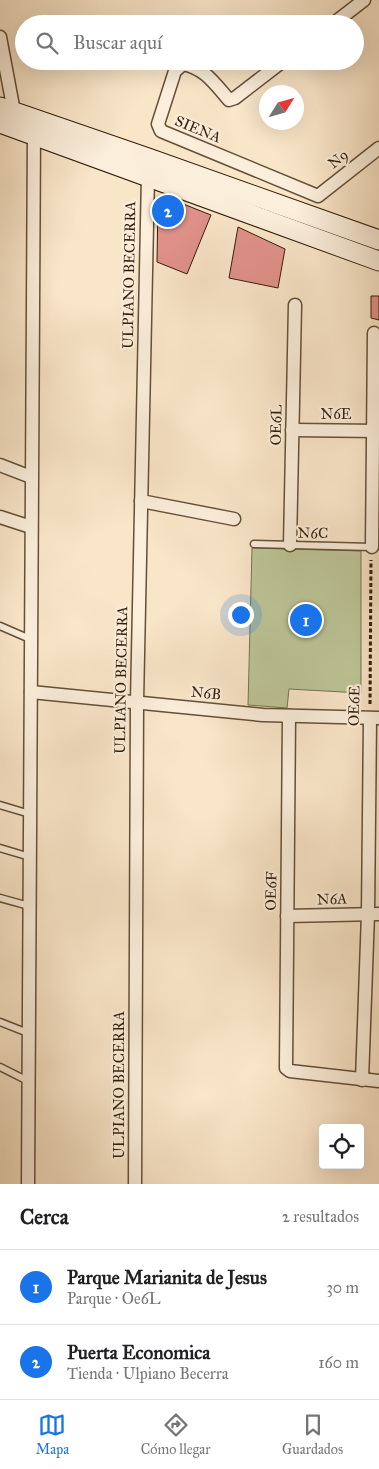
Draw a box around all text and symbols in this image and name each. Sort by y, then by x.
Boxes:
search box [15,15,364,70]
icon: search [33,29,61,57]
text: Buscar aquí [73,31,162,54]
north arrow [259,85,304,130]
street label: SIENA [172,112,224,146]
street label: N9 [324,146,352,172]
pin: 2 [152,192,184,230]
street label: ULPIANO BECERRA [119,201,139,349]
street label: OE6L [267,404,285,446]
street label: N6E [320,405,352,423]
street label: N6C [298,524,328,542]
pin: 1 [290,601,322,639]
your location [228,602,254,628]
street label: ULPIANO BECERRA [111,606,131,754]
street label: N6B [190,682,222,704]
street label: OE6E [345,685,363,726]
street label: OE6F [262,871,280,911]
street label: N6A [316,889,348,909]
street label: ULPIANO BECERRA [110,1011,128,1159]
map controls [319,1124,364,1169]
button: locate [319,1124,364,1169]
text: Cerca [20,1204,69,1230]
text: 2 resultados [282,1207,359,1226]
text: Parque Marianita de Jesus [67,1266,267,1289]
text: 1 [33,1278,39,1297]
text: 30 m [326,1278,359,1297]
text: Parque · Oe6L [67,1289,161,1308]
text: Puerta Economica [67,1341,210,1364]
text: 2 [32,1353,40,1372]
text: 160 m [318,1353,359,1372]
text: Tienda · Ulpiano Becerra [67,1364,229,1383]
tab: Mapa [36,1411,69,1458]
tab: Cómo llegar [141,1411,210,1458]
tab: Guardados [282,1411,343,1458]

